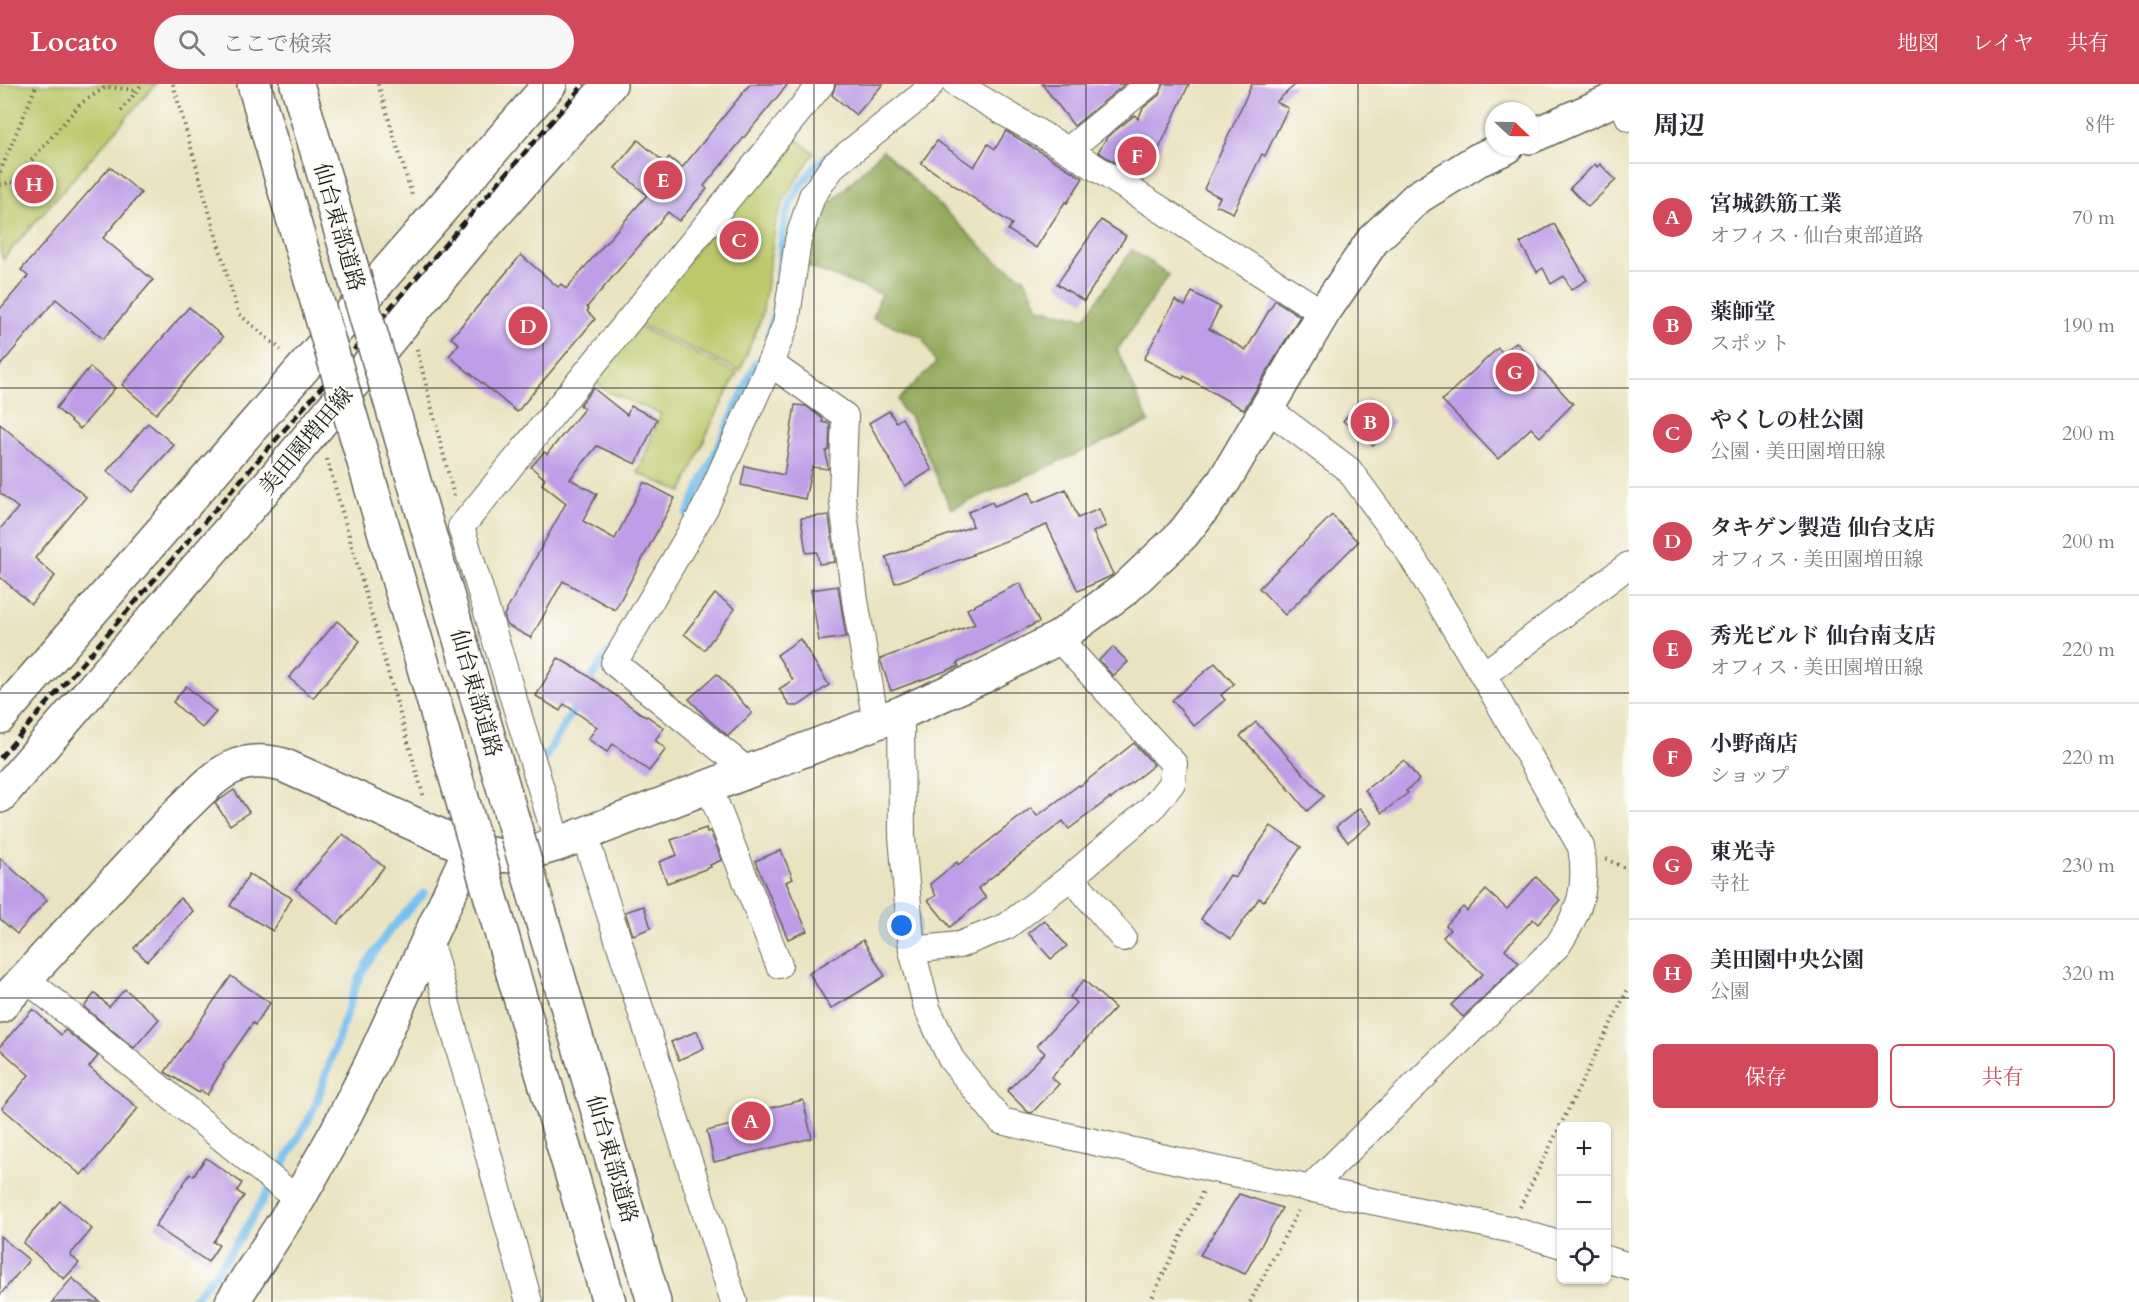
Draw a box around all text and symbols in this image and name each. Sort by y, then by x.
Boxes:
search box [154,15,574,69]
text: Locato [30,23,118,61]
icon: search [175,26,208,59]
text: ここで検索 [223,29,333,59]
text: 地図 [1897,29,1939,58]
text: レイヤ [1972,29,2034,58]
text: 共有 [2067,29,2109,58]
north arrow [1485,102,1539,156]
text: 周辺 [1653,108,1705,143]
text: 8件 [2085,111,2115,138]
pin: F [1118,134,1156,178]
pin: E [644,158,682,202]
street label: 仙台東部道路 [306,159,372,295]
pin: H [15,162,54,206]
text: 宮城鉄筋工業 [1710,189,1842,219]
text: A [1665,204,1680,231]
text: 70 m [2072,204,2115,231]
pin: C [720,218,758,262]
text: オフィス · 仙台東部道路 [1710,222,1924,249]
text: 薬師堂 [1710,297,1776,327]
pin: D [508,304,548,348]
text: B [1665,312,1680,339]
text: 190 m [2062,312,2115,339]
text: スポット [1710,330,1790,357]
pin: G [1496,350,1534,394]
street label: 美田園増田線 [252,381,360,501]
pin: B [1350,400,1390,444]
text: やくしの杜公園 [1710,405,1864,435]
text: C [1665,420,1680,447]
text: 200 m [2062,420,2115,447]
text: 公園 · 美田園増田線 [1710,438,1886,465]
text: タキゲン製造 仙台支店 [1710,513,1935,543]
text: D [1664,528,1681,555]
text: 200 m [2062,528,2115,555]
text: オフィス · 美田園増田線 [1710,546,1924,573]
text: 秀光ビルド 仙台南支店 [1710,621,1936,651]
street label: 仙台東部道路 [443,625,509,761]
text: E [1666,636,1679,663]
text: 220 m [2062,636,2115,663]
text: オフィス · 美田園増田線 [1710,654,1924,681]
text: 小野商店 [1710,729,1798,759]
text: F [1667,744,1678,771]
text: 220 m [2062,744,2115,771]
text: ショップ [1710,762,1790,789]
text: 東光寺 [1710,837,1776,867]
text: G [1664,852,1681,879]
text: 230 m [2062,852,2115,879]
text: 寺社 [1710,870,1750,897]
your location [887,911,916,940]
text: 美田園中央公園 [1710,945,1864,975]
text: H [1664,960,1681,987]
text: 320 m [2062,960,2115,987]
text: 公園 [1710,978,1750,1005]
button: 保存 [1653,1044,1878,1108]
button: 共有 [1890,1044,2115,1108]
street label: 仙台東部道路 [579,1091,645,1227]
pin: A [732,1098,771,1144]
map controls [1557,1122,1611,1284]
button: + [1557,1122,1611,1176]
button: − [1557,1176,1611,1230]
button: locate [1557,1230,1611,1284]

